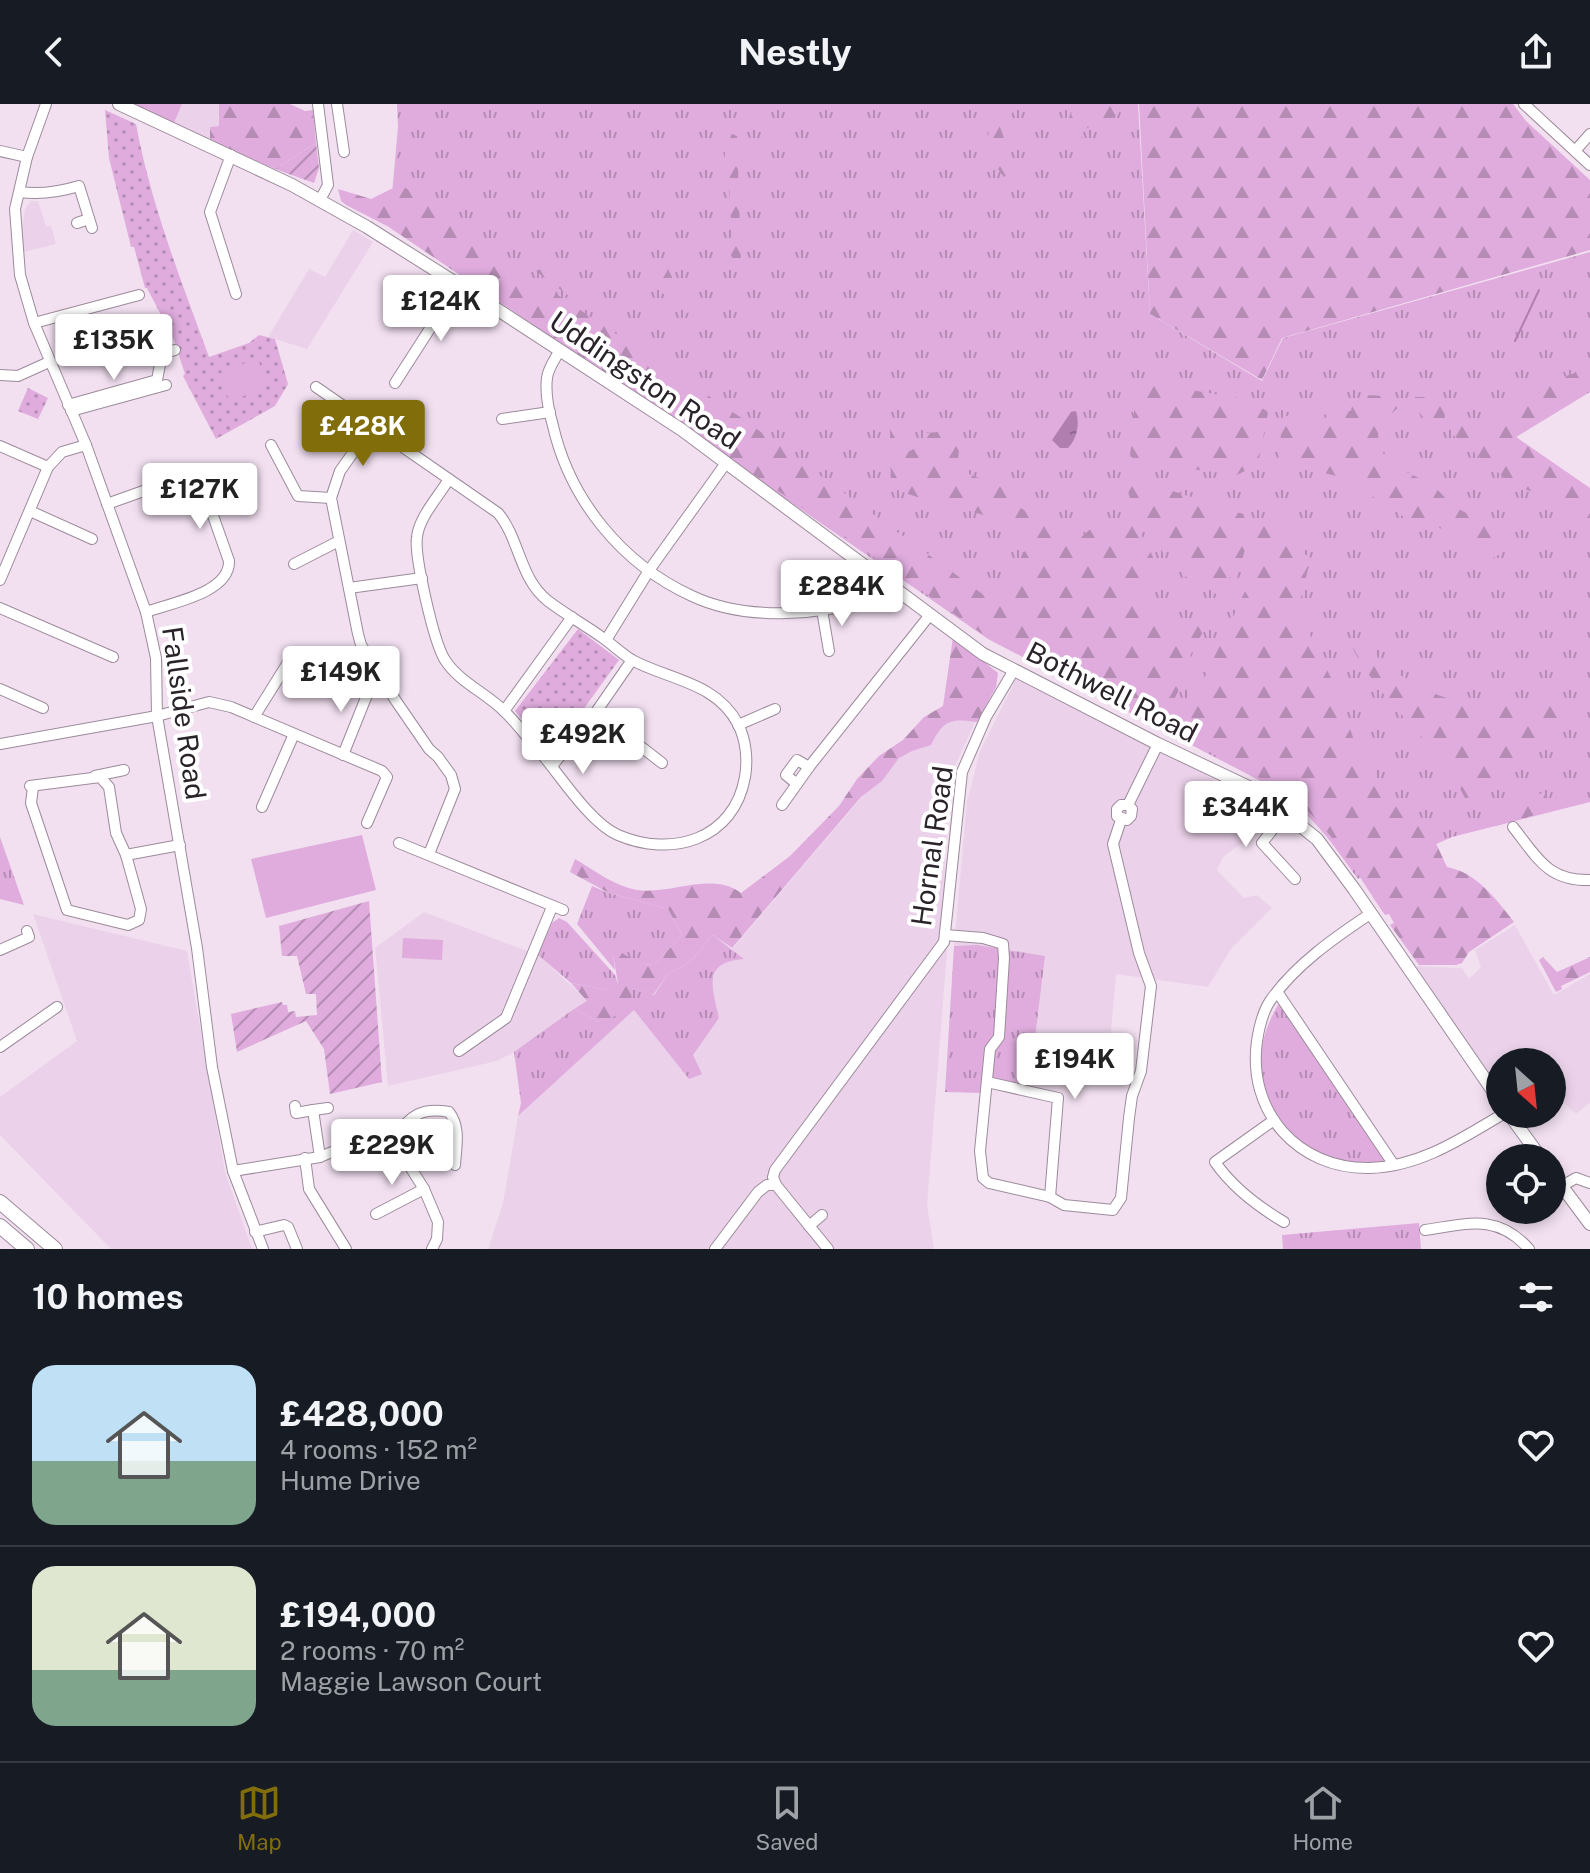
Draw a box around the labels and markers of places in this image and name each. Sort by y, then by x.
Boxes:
pin: £124K [385,275,497,343]
pin: £135K [58,314,170,382]
pin: £428K [307,400,419,468]
pin: £127K [144,463,256,531]
pin: £284K [786,560,898,628]
pin: £149K [285,646,397,714]
pin: £492K [527,708,639,776]
pin: £344K [1190,781,1302,849]
pin: £194K [1019,1033,1131,1101]
pin: £229K [336,1119,448,1187]

